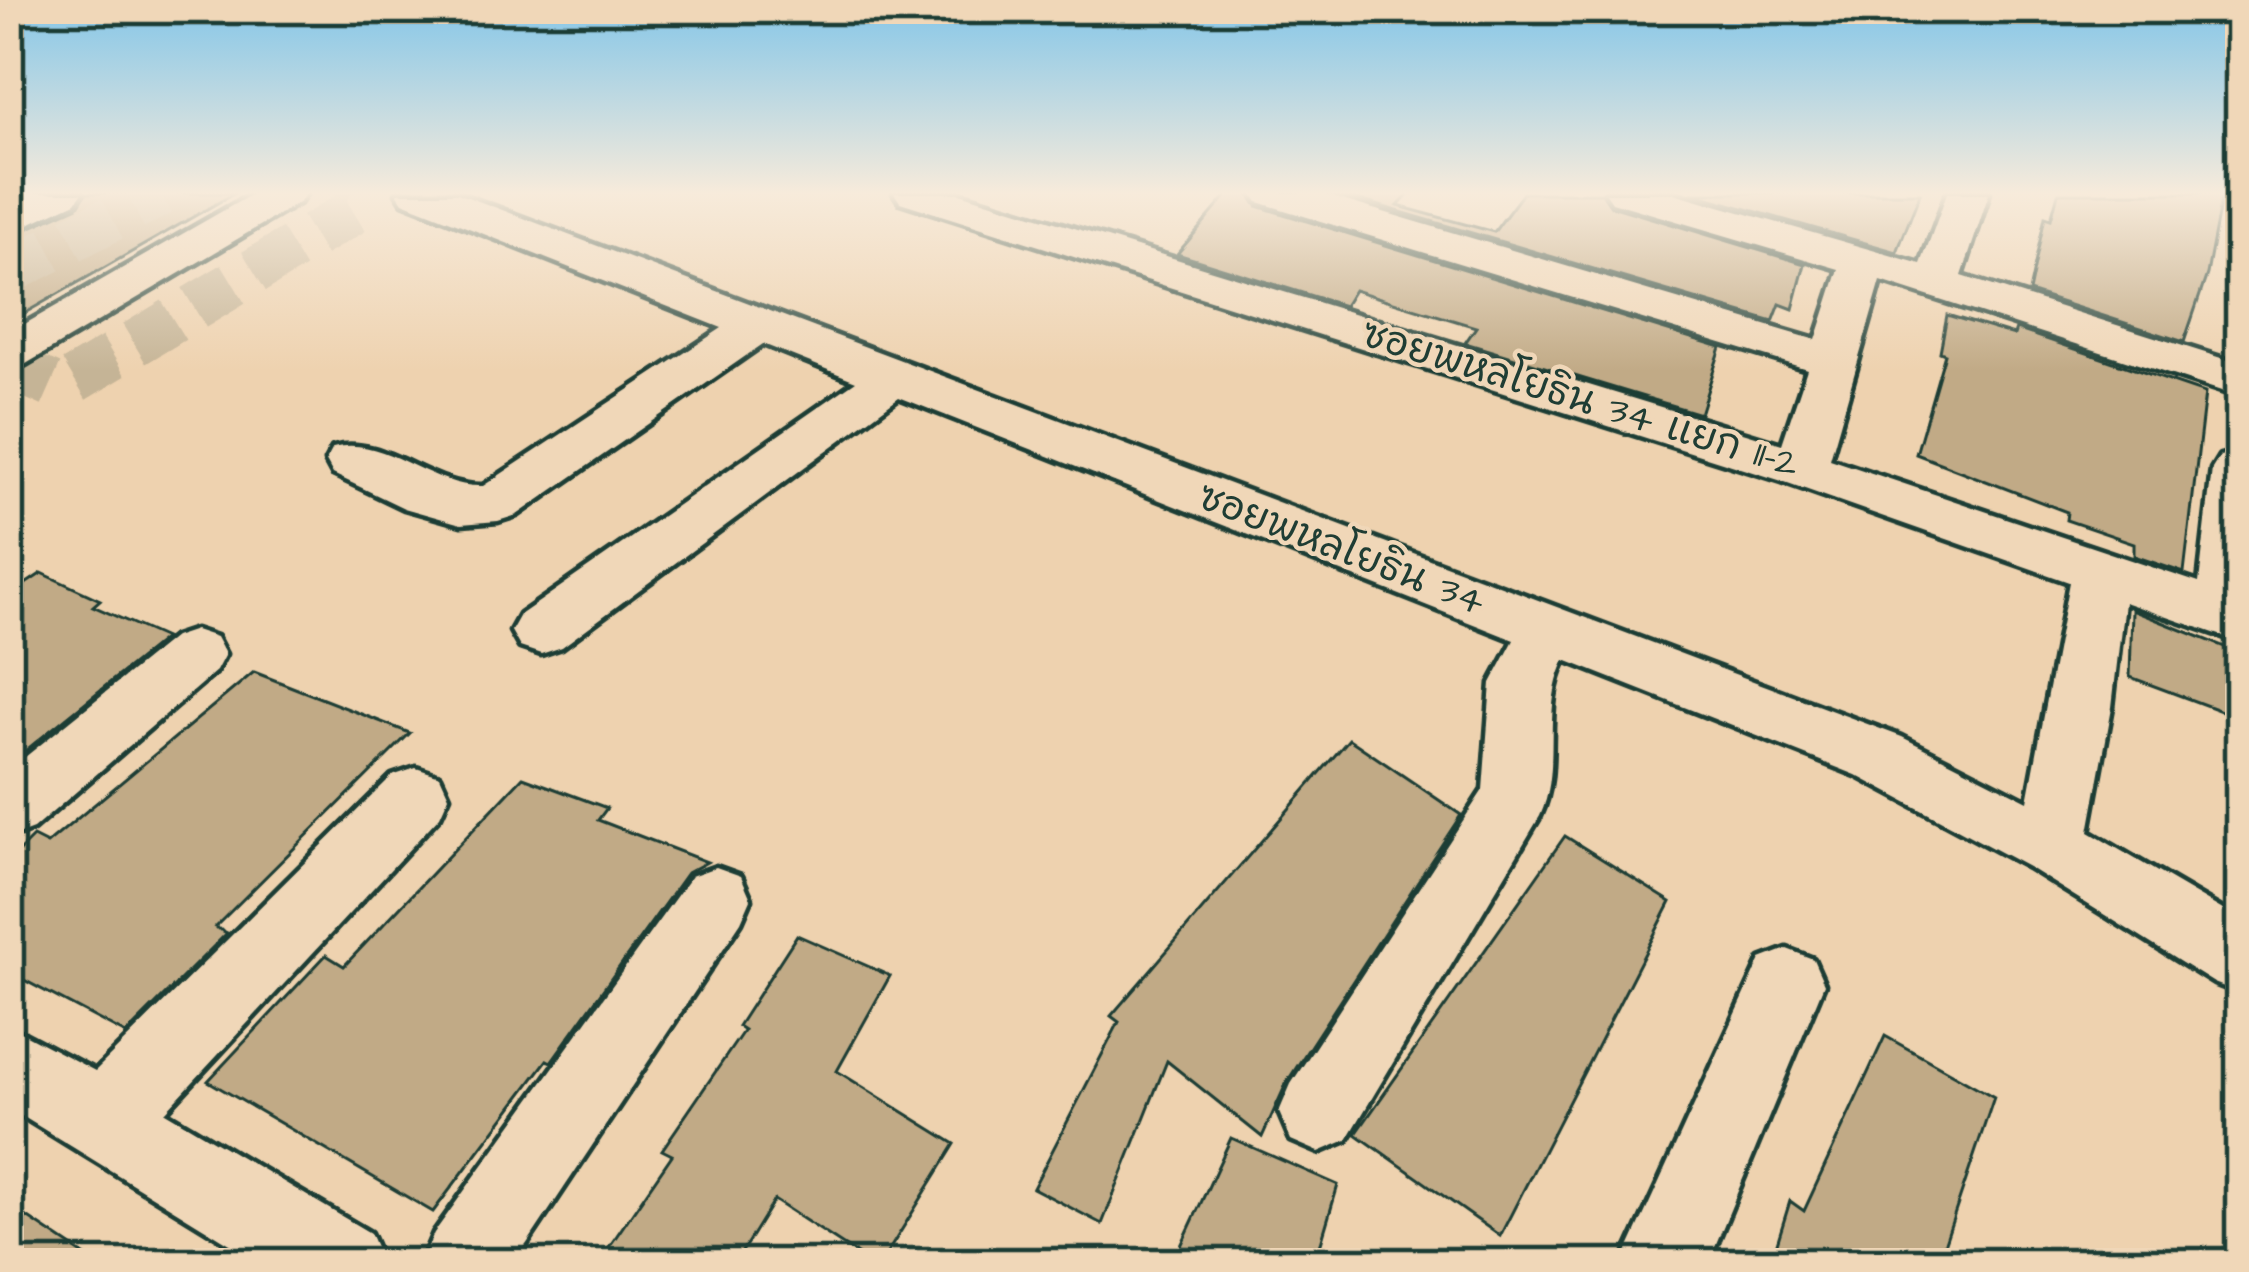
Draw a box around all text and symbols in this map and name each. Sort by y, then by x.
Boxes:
street label: ซอยพหลโยธิน 34 แยก 11-2 [1355,307,1806,492]
street label: ซอยพหลโยธิน 34 [1190,469,1493,630]

